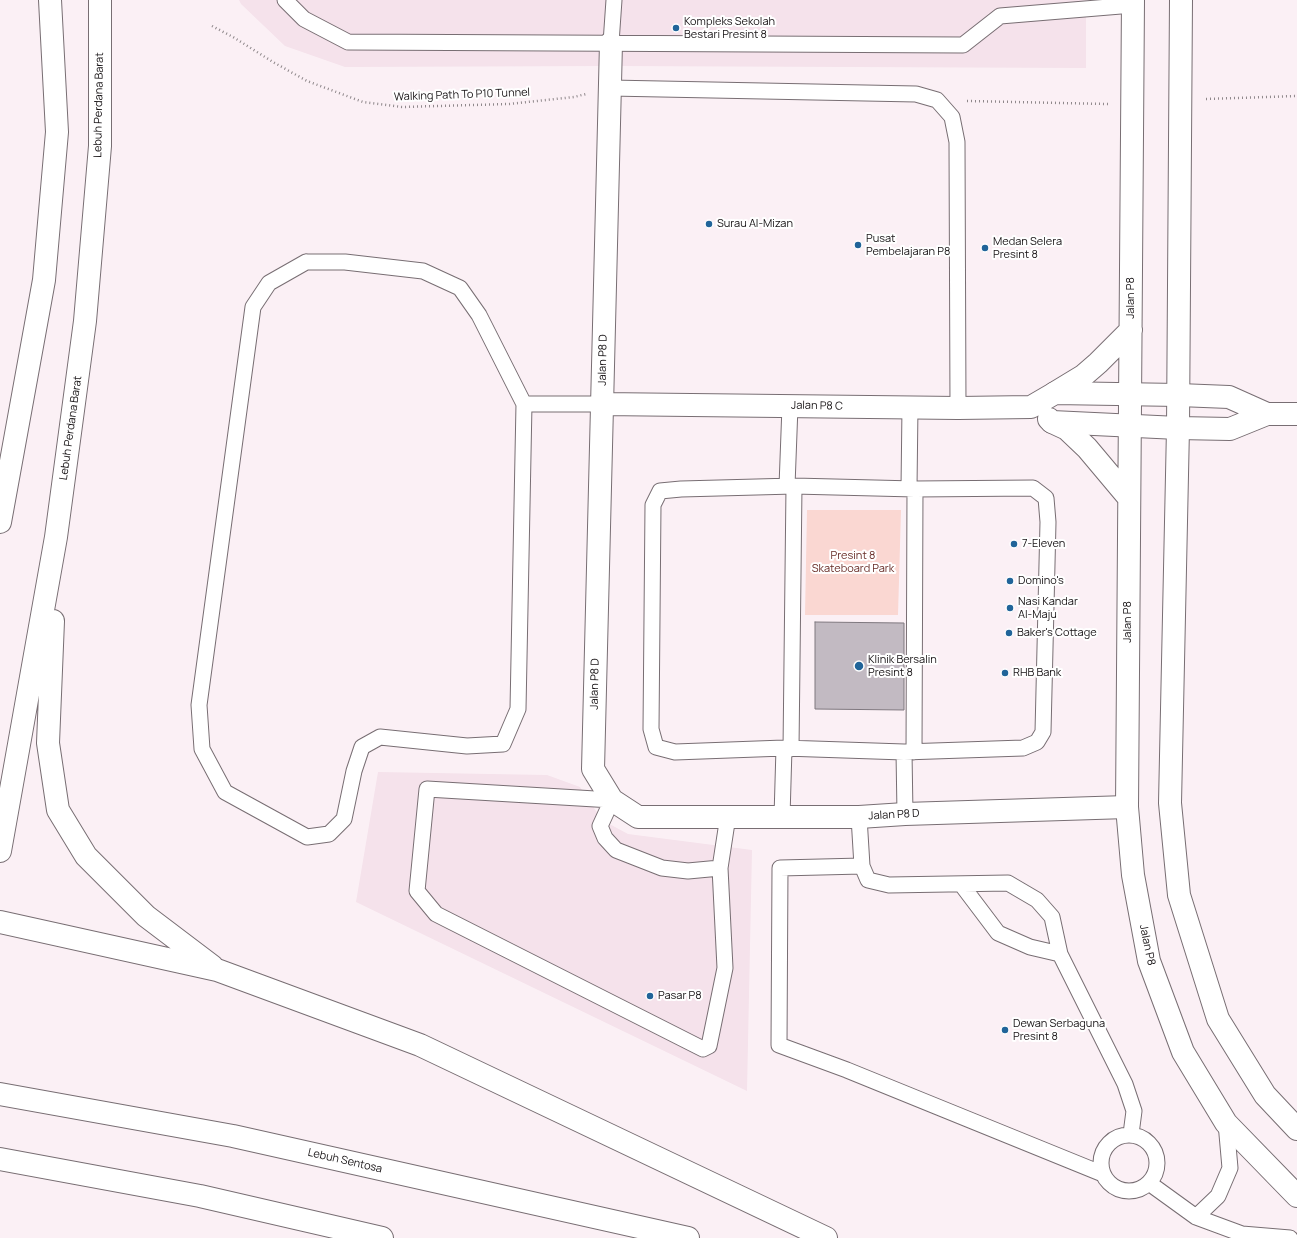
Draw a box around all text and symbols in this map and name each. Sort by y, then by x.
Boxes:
place label: Kompleks Sekolah Bestari Presint 8 [684,15,775,41]
marker: Kompleks Sekolah Bestari Presint 8 [671,23,681,33]
street label: Lebuh Perdana Barat [91,52,107,158]
street label: Walking Path To P10 Tunnel [394,86,530,104]
place label: Surau Al-Mizan [717,217,793,231]
marker: Surau Al-Mizan [704,219,714,229]
place label: Pusat Pembelajaran P8 [866,232,950,258]
place label: Medan Selera Presint 8 [993,235,1062,261]
marker: Pusat Pembelajaran P8 [853,240,863,250]
marker: Medan Selera Presint 8 [980,243,990,253]
street label: Jalan P8 [1124,277,1138,319]
street label: Jalan P8 D [596,334,610,386]
street label: Lebuh Perdana Barat [57,375,85,481]
street label: Jalan P8 C [791,399,843,413]
place label: 7-Eleven [1022,537,1065,551]
marker: 7-Eleven [1009,539,1019,549]
park label: Presint 8 Skateboard Park [812,549,894,575]
place label: Domino's [1018,574,1064,588]
marker: Domino's [1005,576,1015,586]
place label: Nasi Kandar Al-Maju [1018,595,1078,621]
street label: Jalan P8 [1121,601,1135,643]
marker: Nasi Kandar Al-Maju [1005,603,1015,613]
place label: Baker's Cottage [1017,626,1097,640]
marker: Baker's Cottage [1004,628,1014,638]
place label: Klinik Bersalin Presint 8 [868,653,937,679]
street label: Jalan P8 D [588,658,602,710]
marker: Klinik Bersalin Presint 8 [853,660,865,672]
place label: RHB Bank [1013,666,1061,680]
marker: RHB Bank [1000,668,1010,678]
street label: Jalan P8 D [868,807,920,823]
street label: Jalan P8 [1136,923,1158,967]
place label: Pasar P8 [658,989,702,1003]
marker: Pasar P8 [645,991,655,1001]
place label: Dewan Serbaguna Presint 8 [1013,1017,1105,1043]
marker: Dewan Serbaguna Presint 8 [1000,1025,1010,1035]
street label: Lebuh Sentosa [307,1146,383,1176]

